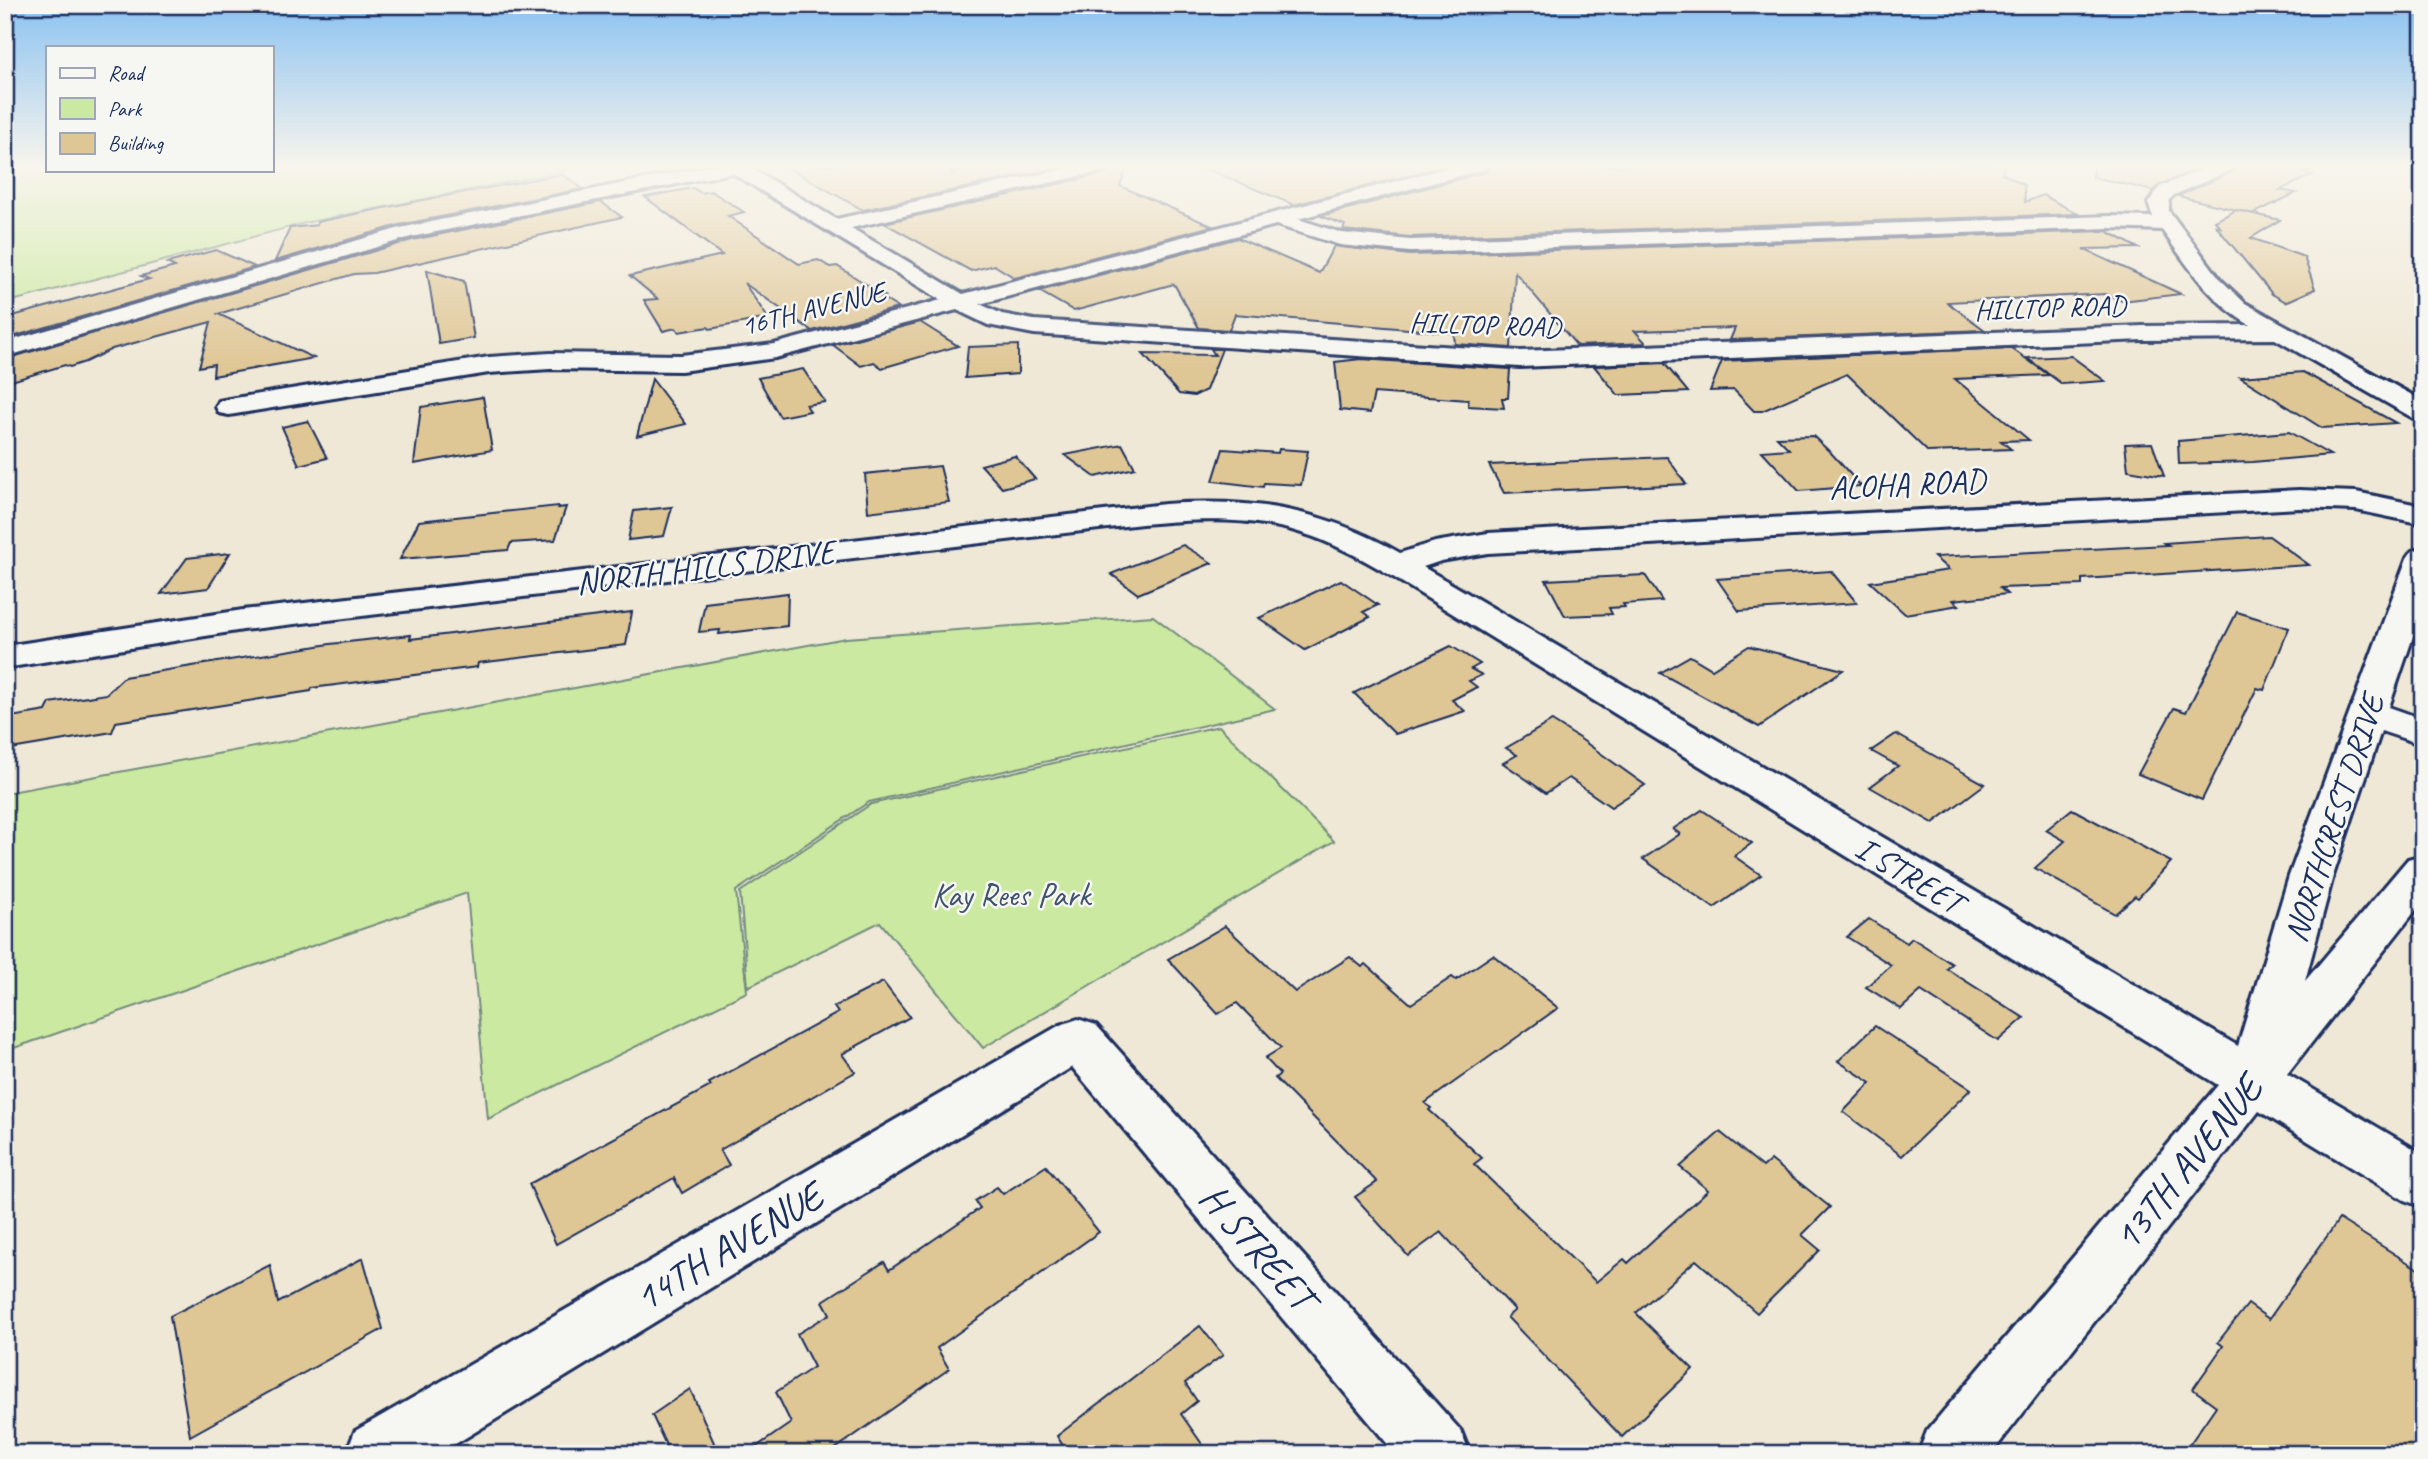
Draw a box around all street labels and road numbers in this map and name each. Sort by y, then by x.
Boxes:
street label: 16TH AVENUE [737,273,892,343]
street label: HILLTOP ROAD [1974,287,2129,328]
street label: HILLTOP ROAD [1409,304,1564,345]
street label: ALOHA ROAD [1828,459,1989,509]
street label: NORTH HILLS DRIVE [574,530,841,604]
street label: NORTHCREST DRIVE [2274,685,2395,947]
street label: I STREET [1848,827,1977,927]
street label: 13TH AVENUE [2102,1061,2277,1260]
street label: 14TH AVENUE [625,1169,836,1323]
street label: H STREET [1189,1173,1332,1327]

